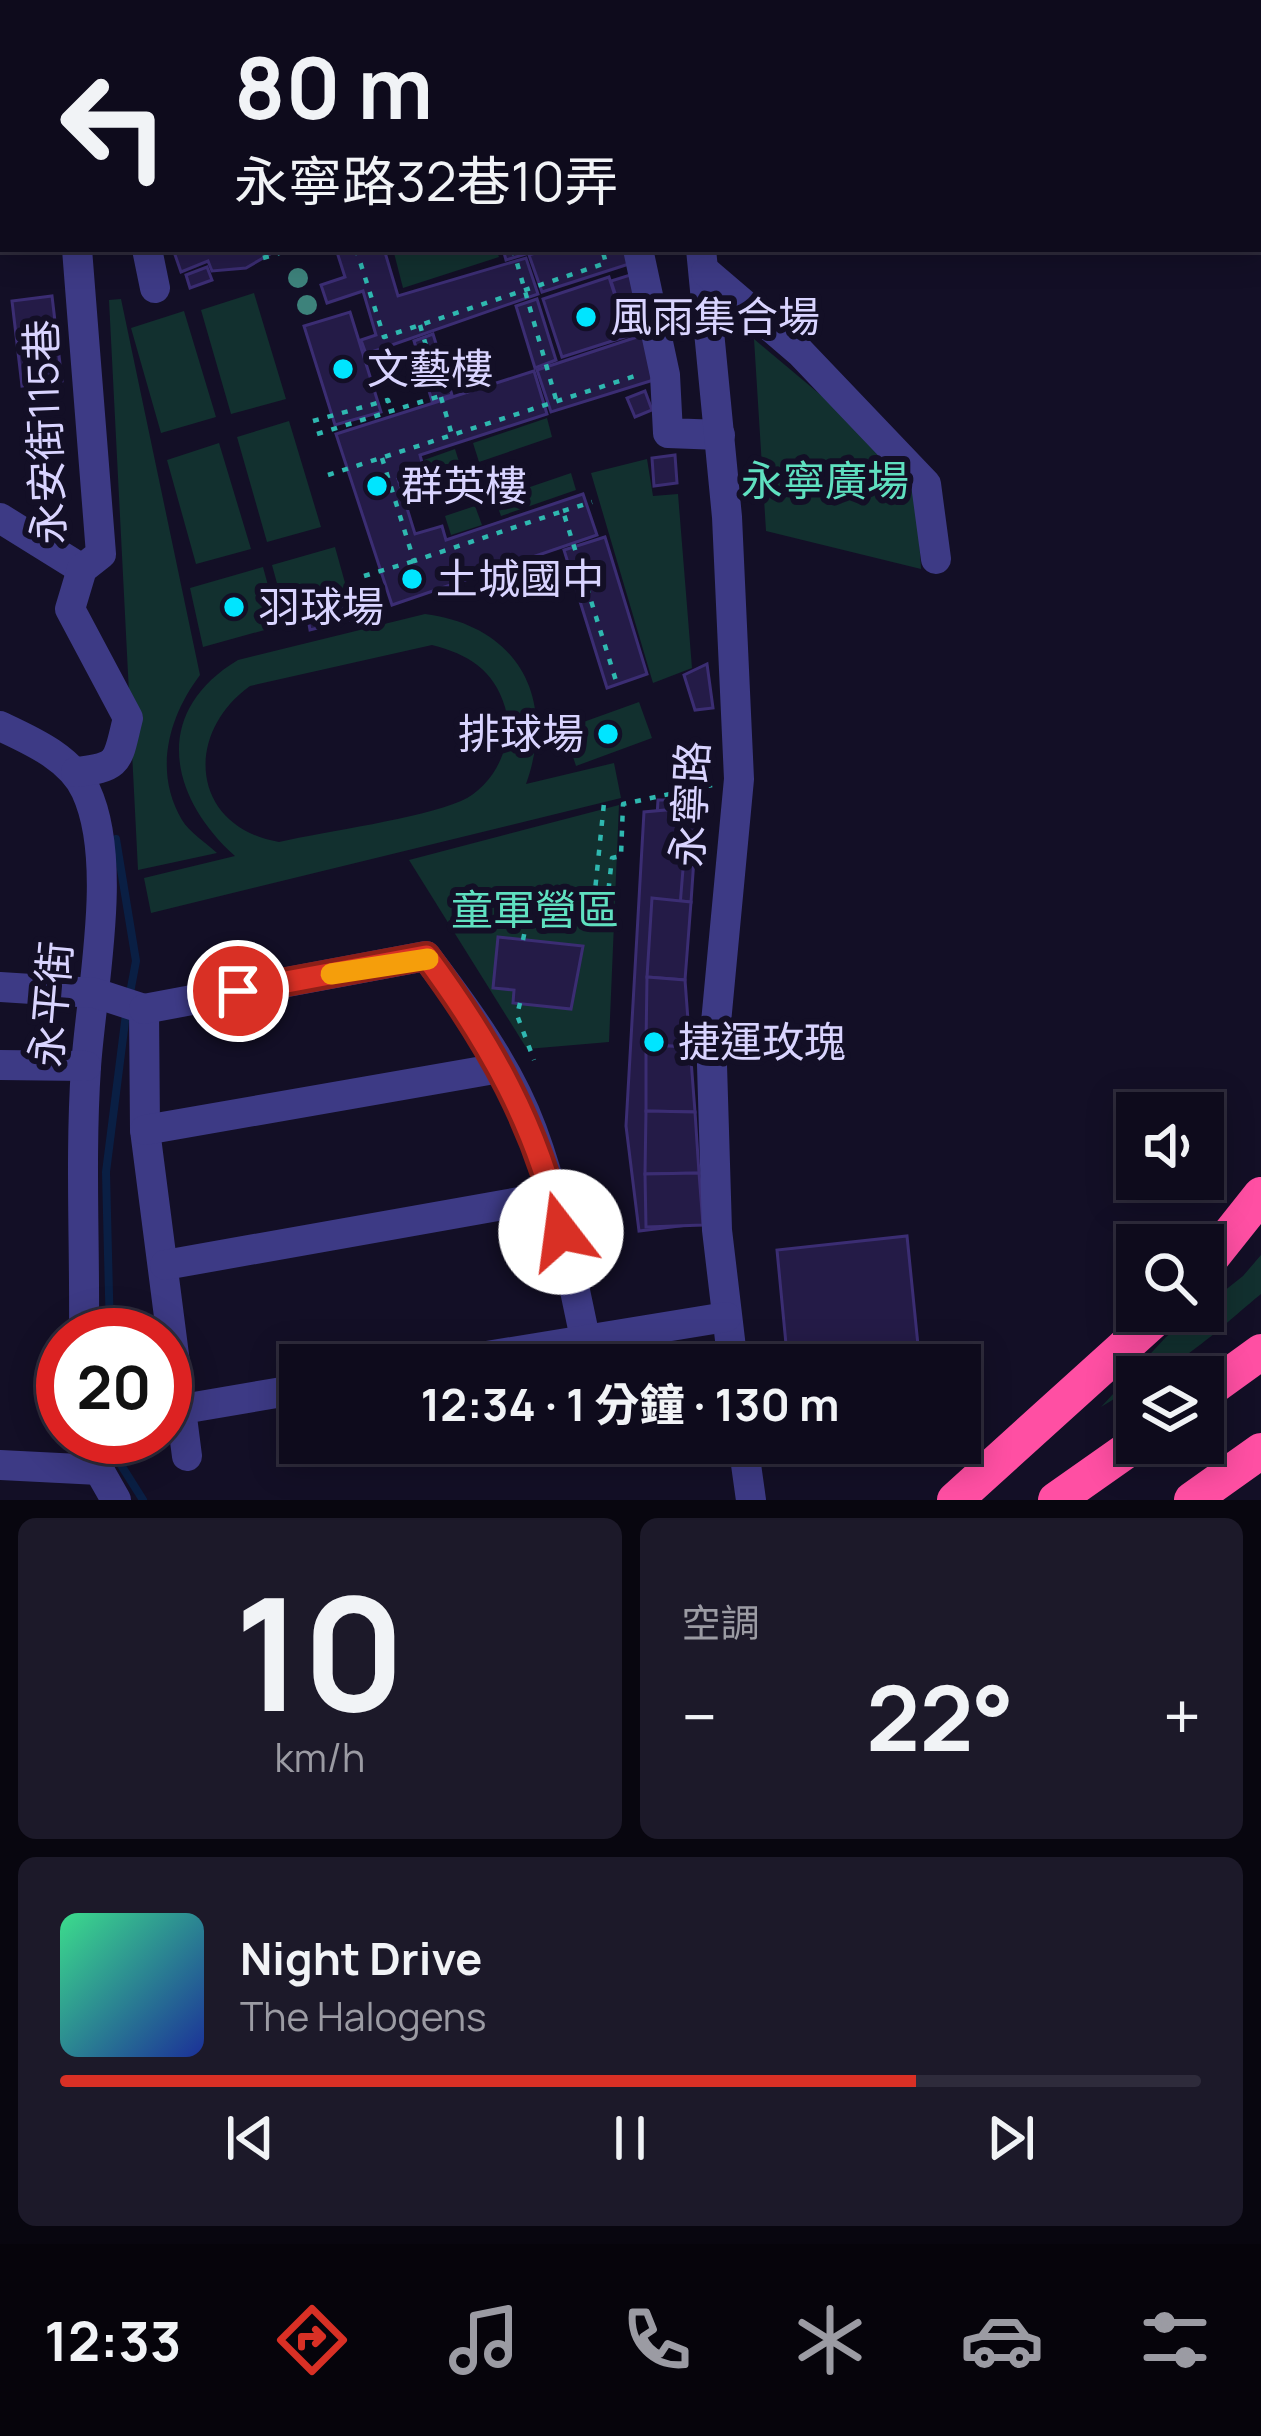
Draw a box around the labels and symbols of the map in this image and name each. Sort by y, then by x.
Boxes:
place label: 風雨集合場 [610,287,820,345]
marker: 風雨集合場 [573,304,599,330]
street label: 永安街115巷 [11,319,77,545]
place label: 文藝樓 [367,339,493,397]
marker: 文藝樓 [330,356,356,382]
park label: 永寧廣場 [741,451,909,509]
place label: 群英樓 [401,456,527,514]
marker: 群英樓 [364,473,390,499]
place label: 土城國中 [436,549,604,607]
marker: 土城國中 [399,566,425,592]
place label: 羽球場 [258,577,384,635]
marker: 羽球場 [221,594,247,620]
place label: 排球場 [458,704,584,762]
marker: 排球場 [595,721,621,747]
street label: 永寧路 [657,740,721,868]
park label: 童軍營區 [451,880,619,938]
street label: 永平街 [16,939,84,1069]
pin [187,940,289,1042]
place label: 捷運玫瑰 [678,1012,846,1070]
marker: 捷運玫瑰 [641,1029,667,1055]
position arrow [498,1169,624,1295]
speed limit sign: 20 [36,1308,192,1464]

